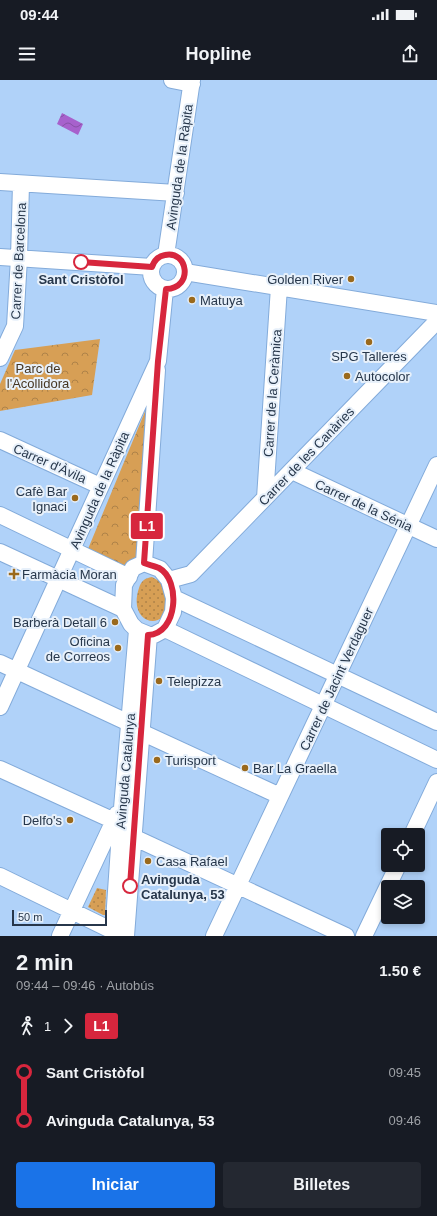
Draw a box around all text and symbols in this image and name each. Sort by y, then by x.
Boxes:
text: 09:44 [20,6,58,23]
icon: menu [16,43,38,65]
icon: share [399,43,421,65]
text: Hopline [186,44,252,64]
street label: Avinguda de la Ràpita [163,102,196,231]
street label: Carrer de Barcelona [8,201,29,320]
marker: Sant Cristòfol [73,254,89,270]
place label: Sant Cristòfol [38,272,124,287]
place label: Golden River [267,272,344,287]
marker: Golden River [346,274,356,284]
place label: Matuya [200,293,243,308]
marker: Matuya [187,295,197,305]
street label: Carrer de la Ceràmica [261,328,284,457]
marker: SPG Talleres [364,337,374,347]
place label: SPG Talleres [331,349,407,364]
park label: Parc de l'Acollidora [7,361,70,391]
place label: Autocolor [355,369,411,384]
marker: Autocolor [342,371,352,381]
street label: Carrer de les Canàries [256,404,358,509]
street label: Avinguda de la Ràpita [67,428,132,551]
street label: Carrer d'Àvila [11,441,89,487]
street label: Carrer de la Sénia [313,476,415,535]
place label: Cafè Bar Ignaci [16,484,68,514]
marker: Cafè Bar Ignaci [70,493,80,503]
line badge: L1 [129,513,165,539]
text: L1 [139,518,155,534]
place label: Farmàcia Moran [22,567,117,582]
marker: Farmàcia Moran [9,569,19,579]
street label: Carrer de Jacint Verdaguer [297,605,377,753]
place label: Barberà Detall 6 [13,615,107,630]
marker: Barberà Detall 6 [110,617,120,627]
place label: Oficina de Correos [46,634,111,664]
marker: Oficina de Correos [113,643,123,653]
place label: Telepizza [167,674,222,689]
marker: Telepizza [154,676,164,686]
street label: Avinguda Catalunya [113,712,138,830]
place label: Turisport [165,753,216,768]
marker: Turisport [152,755,162,765]
place label: Bar La Graella [253,761,338,776]
marker: Bar La Graella [240,763,250,773]
place label: Delfo's [23,813,62,828]
marker: Delfo's [65,815,75,825]
map controls [381,828,425,924]
button: locate [381,828,425,872]
place label: Casa Rafael [156,854,228,869]
marker: Casa Rafael [143,856,153,866]
place label: Avinguda Catalunya, 53 [141,872,225,902]
marker: Avinguda Catalunya, 53 [122,878,138,894]
button: layers [381,880,425,924]
scale bar [12,908,107,927]
text: 50 m [18,911,42,923]
text: 2 min [16,950,73,975]
text: 1.50 € [379,962,421,979]
text: 09:44 – 09:46 · Autobús [16,978,154,993]
icon: walk [16,1015,38,1037]
icon: forward [57,1015,79,1037]
text: L1 [93,1018,110,1034]
text: 1 [44,1019,51,1034]
text: Sant Cristòfol [46,1064,144,1081]
text: 09:45 [388,1065,421,1080]
text: Avinguda Catalunya, 53 [46,1112,215,1129]
text: 09:46 [388,1113,421,1128]
button: Iniciar [16,1162,215,1208]
button: Billetes [223,1162,421,1208]

